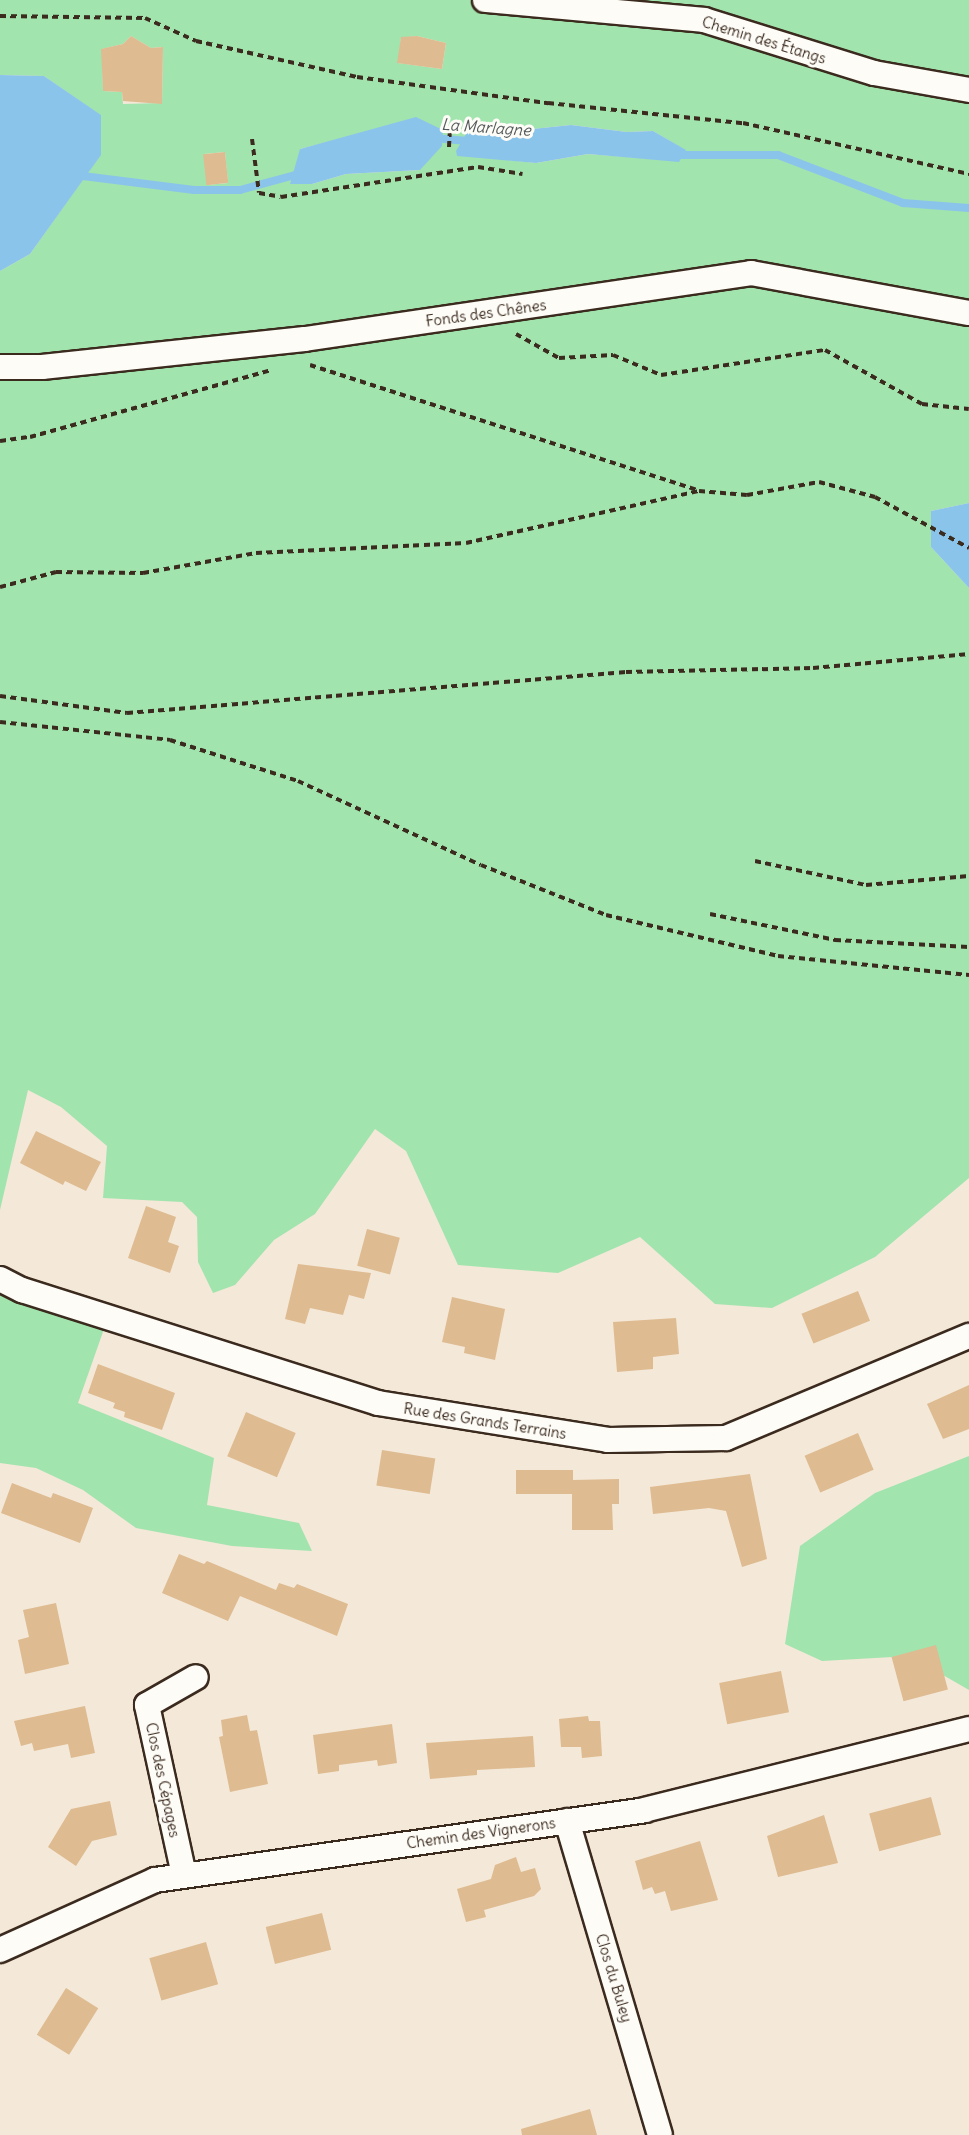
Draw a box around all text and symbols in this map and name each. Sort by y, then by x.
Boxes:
street label: Chemin des Étangs [700,13,828,67]
water label: La Marlagne [441,114,531,140]
street label: Fonds des Chênes [425,296,547,330]
street label: Rue des Grands Terrains [402,1399,568,1443]
street label: Clos des Cépages [142,1721,184,1839]
street label: Chemin des Vignerons [405,1814,557,1852]
street label: Clos du Buley [592,1931,636,2025]

